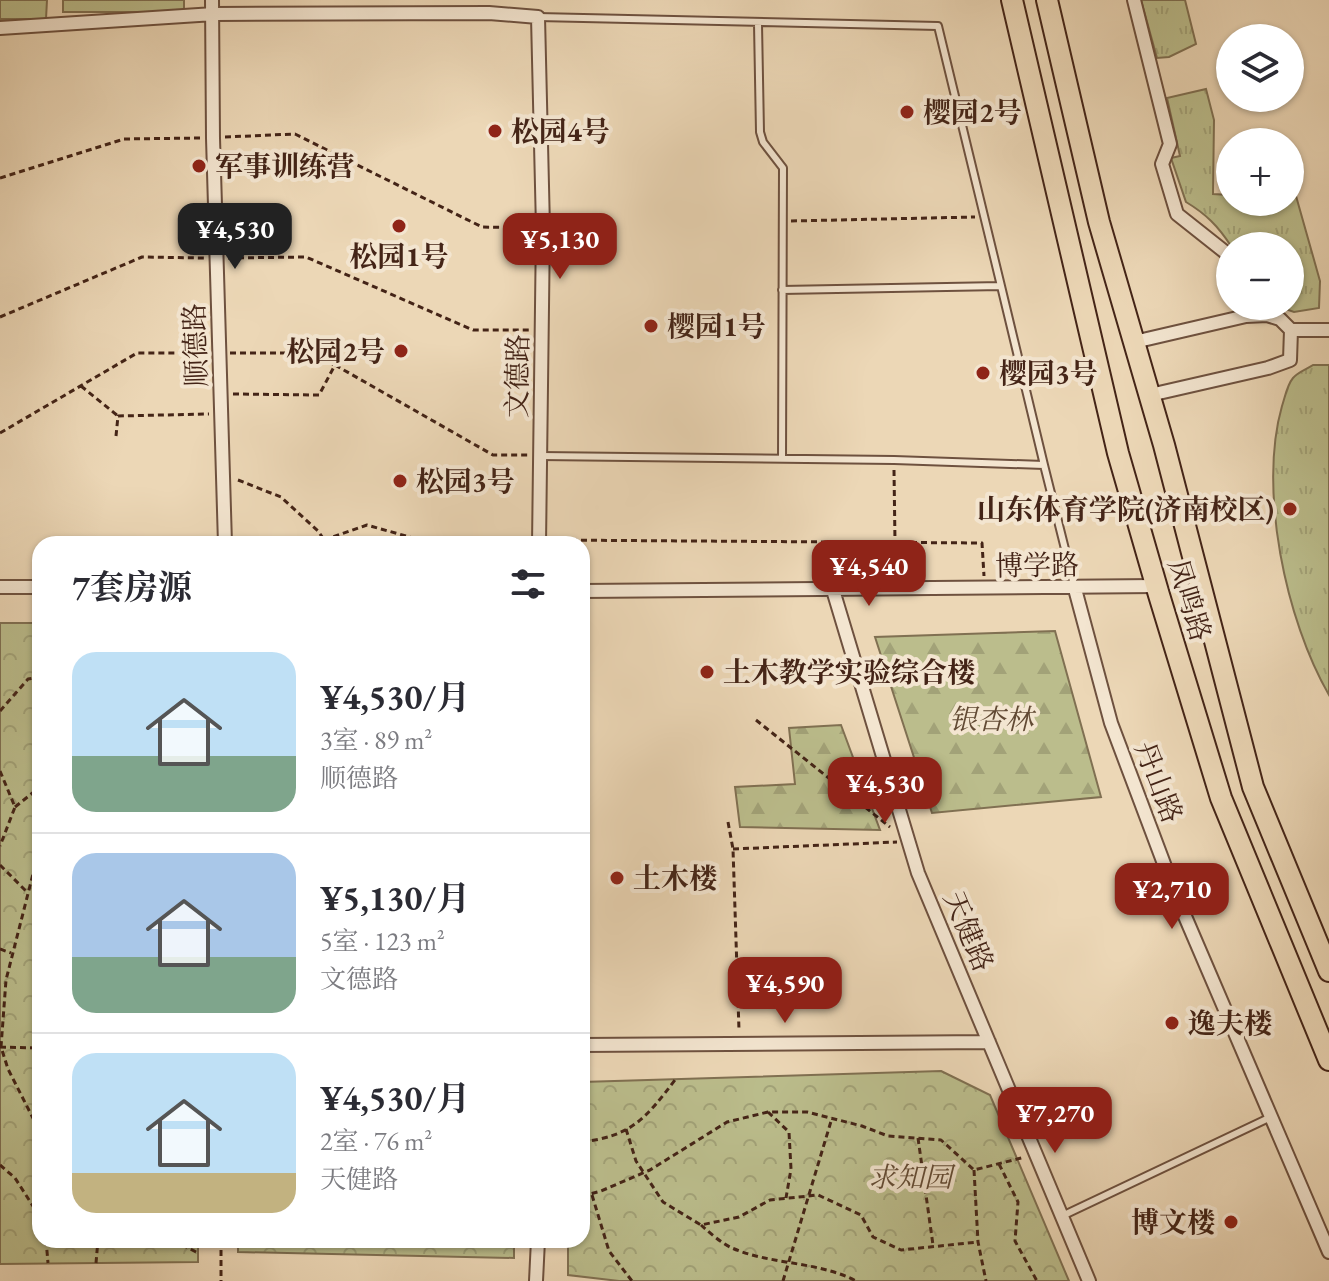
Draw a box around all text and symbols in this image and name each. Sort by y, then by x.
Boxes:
map controls [1216,24,1304,320]
button: layers [1216,24,1304,112]
place label: 樱园2号 [923,94,1022,130]
marker: 樱园2号 [898,103,916,121]
place label: 松园4号 [511,113,610,149]
marker: 松园4号 [486,122,504,140]
button: + [1216,128,1304,216]
place label: 军事训练营 [215,148,355,184]
marker: 军事训练营 [190,157,208,175]
pin: ¥4,530 [170,203,300,271]
text: ¥4,530 [196,212,274,246]
pin: ¥5,130 [495,213,625,281]
marker: 松园1号 [390,217,408,235]
text: ¥5,130 [521,222,599,256]
button: − [1216,232,1304,320]
place label: 松园1号 [350,238,448,274]
street label: 顺德路 [176,302,214,388]
place label: 樱园1号 [667,308,766,344]
marker: 樱园1号 [642,317,660,335]
place label: 松园2号 [286,333,385,369]
street label: 文德路 [498,334,536,418]
marker: 松园2号 [392,342,410,360]
place label: 樱园3号 [999,355,1098,391]
marker: 樱园3号 [974,364,992,382]
place label: 松园3号 [416,463,515,499]
marker: 松园3号 [391,472,409,490]
place label: 山东体育学院(济南校区) [977,491,1274,527]
marker: 山东体育学院(济南校区) [1281,500,1299,518]
pin: ¥4,540 [804,540,934,608]
street label: 博学路 [995,546,1079,584]
text: ¥4,540 [830,549,908,583]
street label: 凤鸣路 [1161,555,1219,645]
icon: filters [506,562,550,606]
text: 7套房源 [72,565,192,609]
place label: 土木教学实验综合楼 [723,654,975,690]
marker: 土木教学实验综合楼 [698,663,716,681]
text: ¥4,530/月 [320,675,470,719]
icon: home [136,684,232,780]
park label: 银杏林 [949,701,1037,737]
text: 3室 · 89 m² [320,723,432,757]
street label: 丹山路 [1127,736,1191,828]
pin: ¥4,530 [820,757,950,825]
text: 顺德路 [320,761,398,795]
text: ¥4,530 [846,766,924,800]
place label: 土木楼 [633,860,717,896]
pin: ¥2,710 [1107,863,1237,931]
marker: 土木楼 [608,869,626,887]
text: ¥2,710 [1133,872,1211,906]
text: ¥5,130/月 [320,876,470,920]
icon: home [136,885,232,981]
street label: 天健路 [936,885,1002,977]
text: 5室 · 123 m² [320,924,445,958]
pin: ¥4,590 [720,957,850,1025]
text: 文德路 [320,962,398,996]
text: ¥4,590 [746,966,824,1000]
place label: 逸夫楼 [1188,1005,1272,1041]
marker: 逸夫楼 [1163,1014,1181,1032]
text: ¥4,530/月 [320,1076,470,1120]
icon: home [136,1085,232,1181]
pin: ¥7,270 [990,1087,1120,1155]
text: ¥7,270 [1016,1096,1094,1130]
text: 2室 · 76 m² [320,1124,432,1158]
park label: 求知园 [868,1159,956,1195]
text: 天健路 [320,1162,398,1196]
place label: 博文楼 [1131,1204,1215,1240]
marker: 博文楼 [1222,1213,1240,1231]

